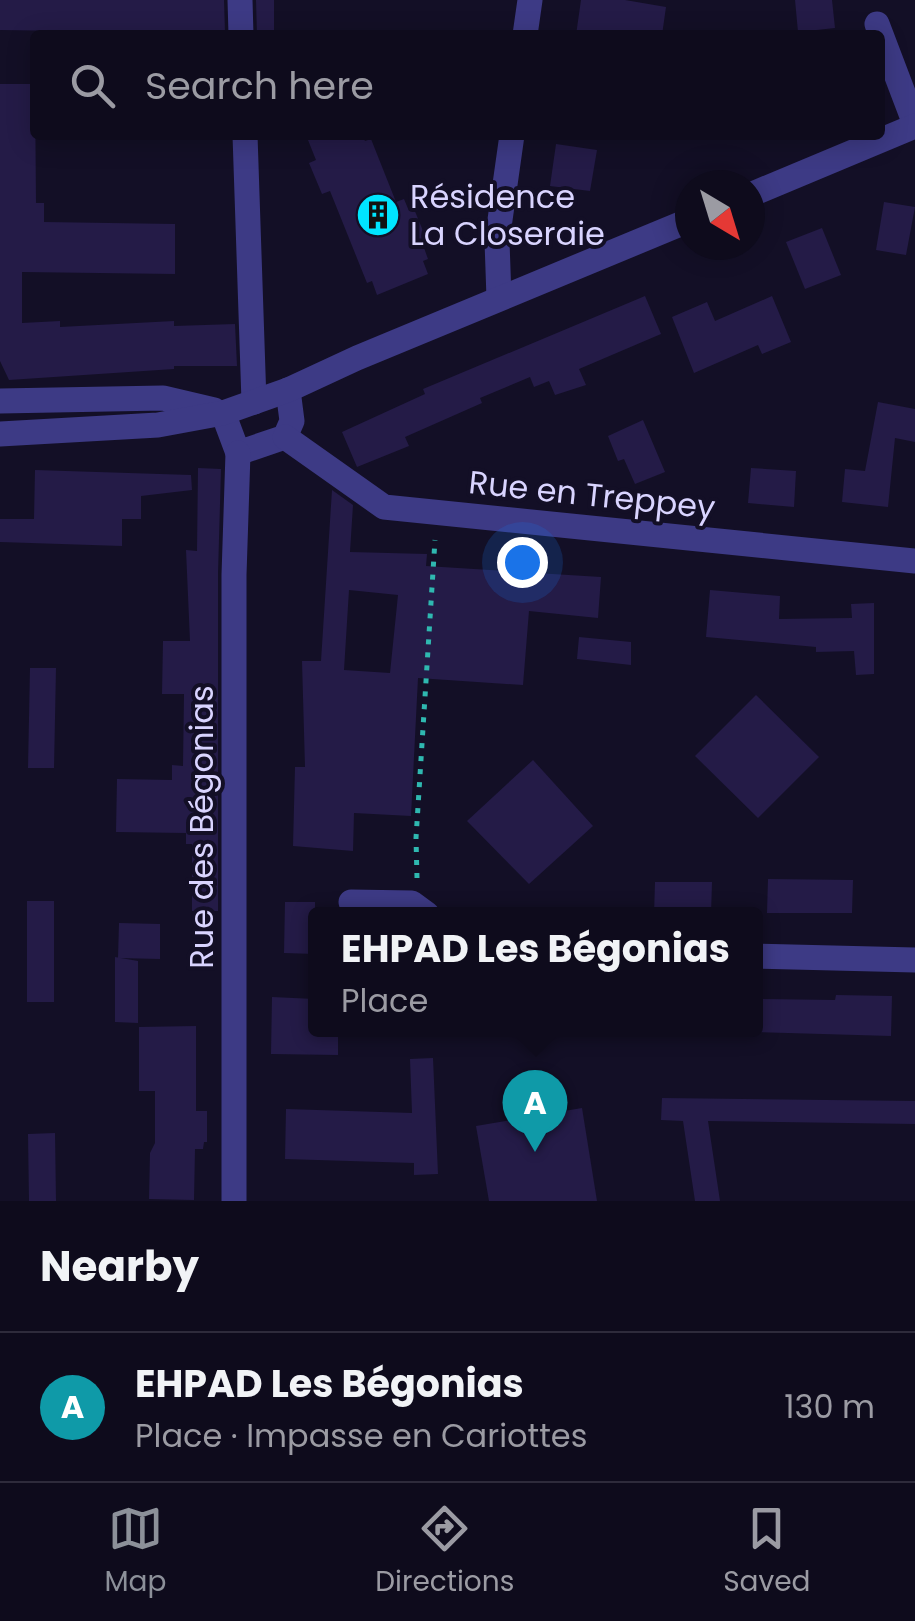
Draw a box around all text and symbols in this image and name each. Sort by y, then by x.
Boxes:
search box [30,30,885,140]
icon: search [65,58,120,113]
text: Search here [145,59,374,112]
north arrow [675,170,765,260]
place label: Résidence La Closeraie [410,174,605,256]
building icon: Résidence La Closeraie [355,192,401,238]
street label: Rue en Treppey [467,459,717,530]
your location [497,537,548,588]
street label: Rue des Bégonias [179,685,224,969]
popup [308,907,763,1037]
text: EHPAD Les Bégonias [341,922,730,975]
text: Place [341,978,428,1023]
pin: A [502,1070,568,1152]
text: Nearby [40,1237,199,1296]
text: EHPAD Les Bégonias [135,1357,524,1410]
text: A [61,1384,84,1429]
text: 130 m [784,1384,875,1429]
text: Place · Impasse en Cariottes [135,1413,587,1458]
tab: Map [104,1501,166,1603]
tab: Directions [375,1501,514,1603]
tab: Saved [723,1501,811,1603]

